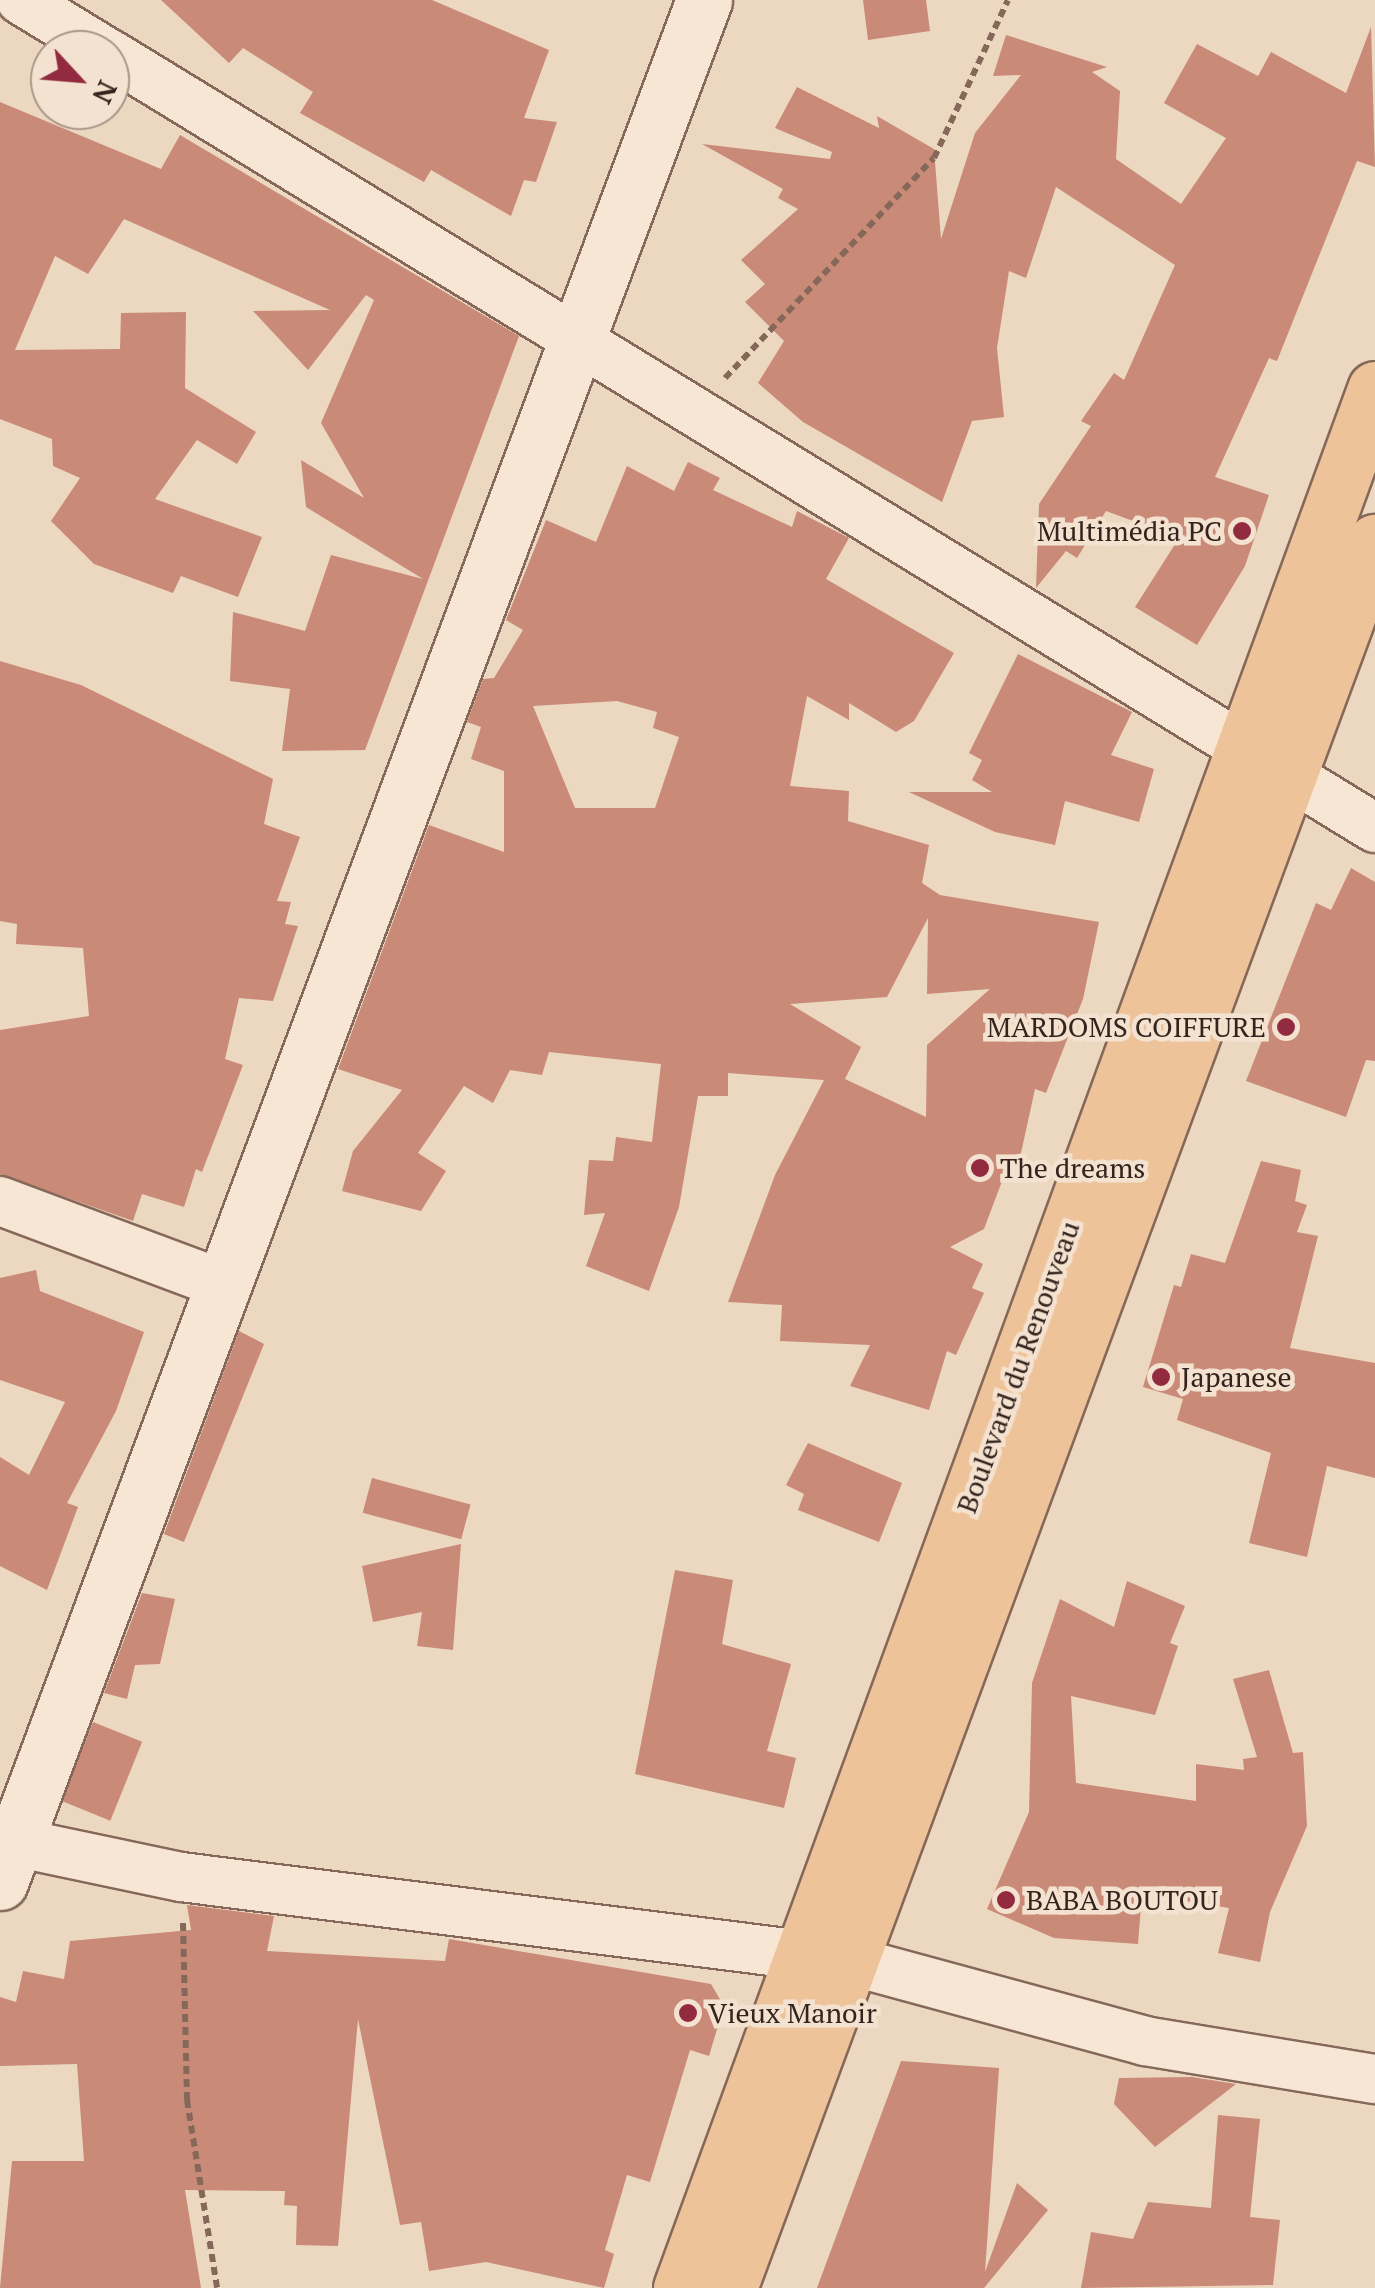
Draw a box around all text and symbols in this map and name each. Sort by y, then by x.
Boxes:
north arrow [30,30,130,130]
text: N [84,75,127,110]
place label: Multimédia PC [1037,514,1222,548]
marker: Multimédia PC [1231,520,1253,542]
place label: MARDOMS COIFFURE [987,1010,1266,1044]
marker: MARDOMS COIFFURE [1275,1016,1297,1038]
place label: The dreams [1000,1151,1145,1185]
marker: The dreams [969,1157,991,1179]
street label: Boulevard du Renouveau [950,1216,1086,1518]
place label: Japanese [1181,1360,1292,1394]
marker: Japanese [1150,1366,1172,1388]
place label: BABA BOUTOU [1026,1883,1218,1917]
marker: BABA BOUTOU [995,1889,1017,1911]
place label: Vieux Manoir [708,1996,877,2030]
marker: Vieux Manoir [677,2002,699,2024]

